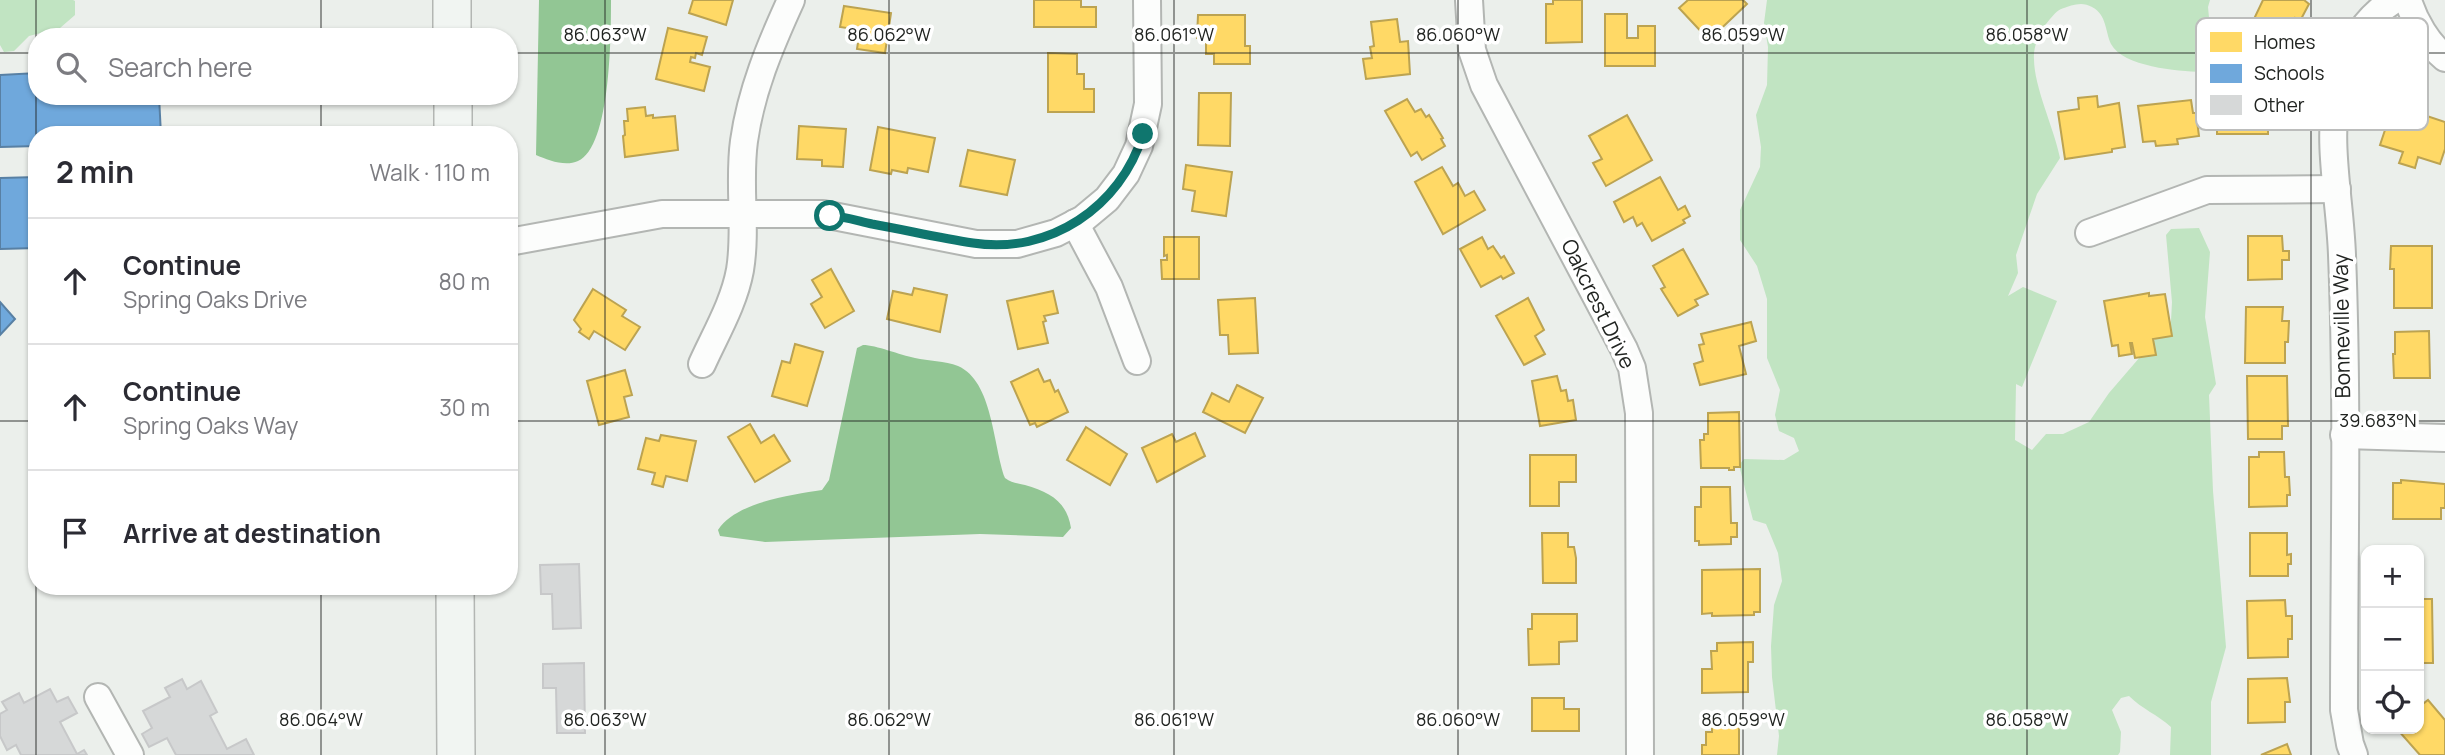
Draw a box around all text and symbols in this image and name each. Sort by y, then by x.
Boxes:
legend [2196,18,2428,130]
text: 86.063°W [563,22,647,46]
text: 86.062°W [847,22,931,46]
text: 86.061°W [1134,22,1214,46]
text: 86.060°W [1416,22,1500,46]
text: 86.059°W [1701,22,1785,46]
text: 86.058°W [1986,22,2069,46]
search box [28,28,518,105]
text: Homes [2254,29,2315,55]
icon: search [52,48,90,86]
text: Search here [108,49,253,85]
text: Schools [2254,60,2324,86]
text: Other [2254,92,2305,118]
route end [1127,118,1158,149]
text: 2 min [56,151,134,192]
text: Walk · 110 m [369,156,490,188]
route start [814,200,845,231]
street label: Oakcrest Drive [1555,234,1642,373]
text: Continue [123,247,241,283]
street label: Bonneville Way [2326,253,2356,399]
icon: ahead [56,262,94,300]
text: 80 m [439,265,490,297]
text: Spring Oaks Drive [123,283,307,315]
text: Continue [123,373,241,409]
icon: ahead [56,388,94,426]
text: 30 m [439,391,490,423]
text: 39.683°N [2339,408,2417,432]
text: Spring Oaks Way [123,409,298,441]
icon: arrive [56,514,94,552]
text: Arrive at destination [123,515,381,551]
map controls [2361,545,2424,734]
button: + [2361,545,2424,608]
button: − [2361,608,2424,671]
button: locate [2361,671,2424,734]
text: 86.064°W [279,707,363,731]
text: 86.063°W [563,707,647,731]
text: 86.062°W [847,707,931,731]
text: 86.061°W [1134,707,1214,731]
text: 86.060°W [1416,707,1500,731]
text: 86.059°W [1701,707,1785,731]
text: 86.058°W [1986,707,2069,731]

